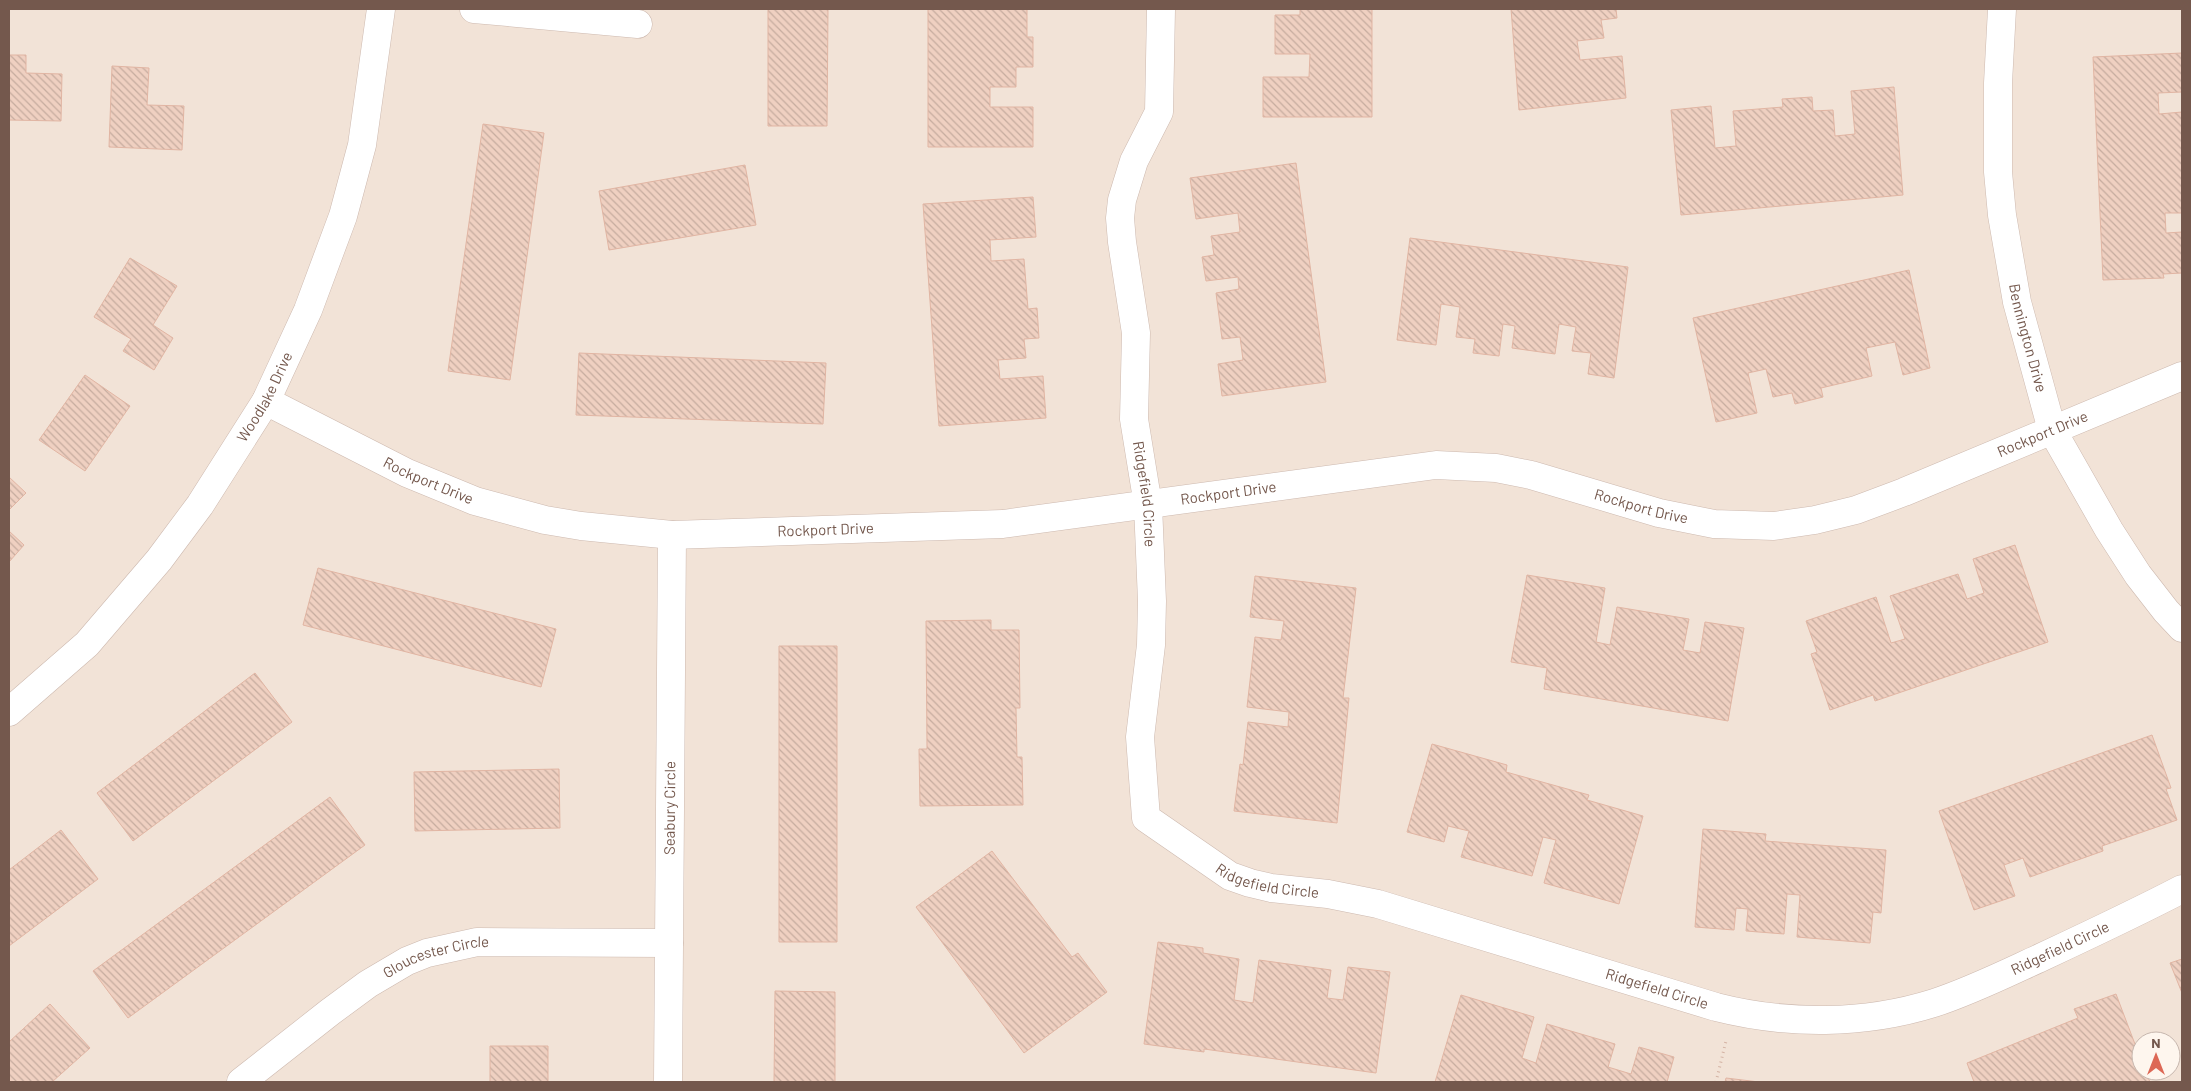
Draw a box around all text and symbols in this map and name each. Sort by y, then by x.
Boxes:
street label: Bennington Drive [2006,282,2051,394]
street label: Woodlake Drive [232,349,295,445]
street label: Rockport Drive [1994,406,2090,460]
street label: Ridgefield Circle [1130,440,1160,547]
street label: Rockport Drive [381,452,476,507]
street label: Rockport Drive [1179,477,1277,508]
street label: Rockport Drive [1592,484,1690,527]
street label: Rockport Drive [777,518,874,539]
street label: Seabury Circle [660,761,678,855]
street label: Ridgefield Circle [1213,859,1320,901]
street label: Ridgefield Circle [2008,917,2112,978]
street label: Gloucester Circle [379,932,489,981]
street label: Ridgefield Circle [1604,964,1711,1012]
north arrow [2131,1031,2181,1081]
text: N [2151,1034,2161,1051]

